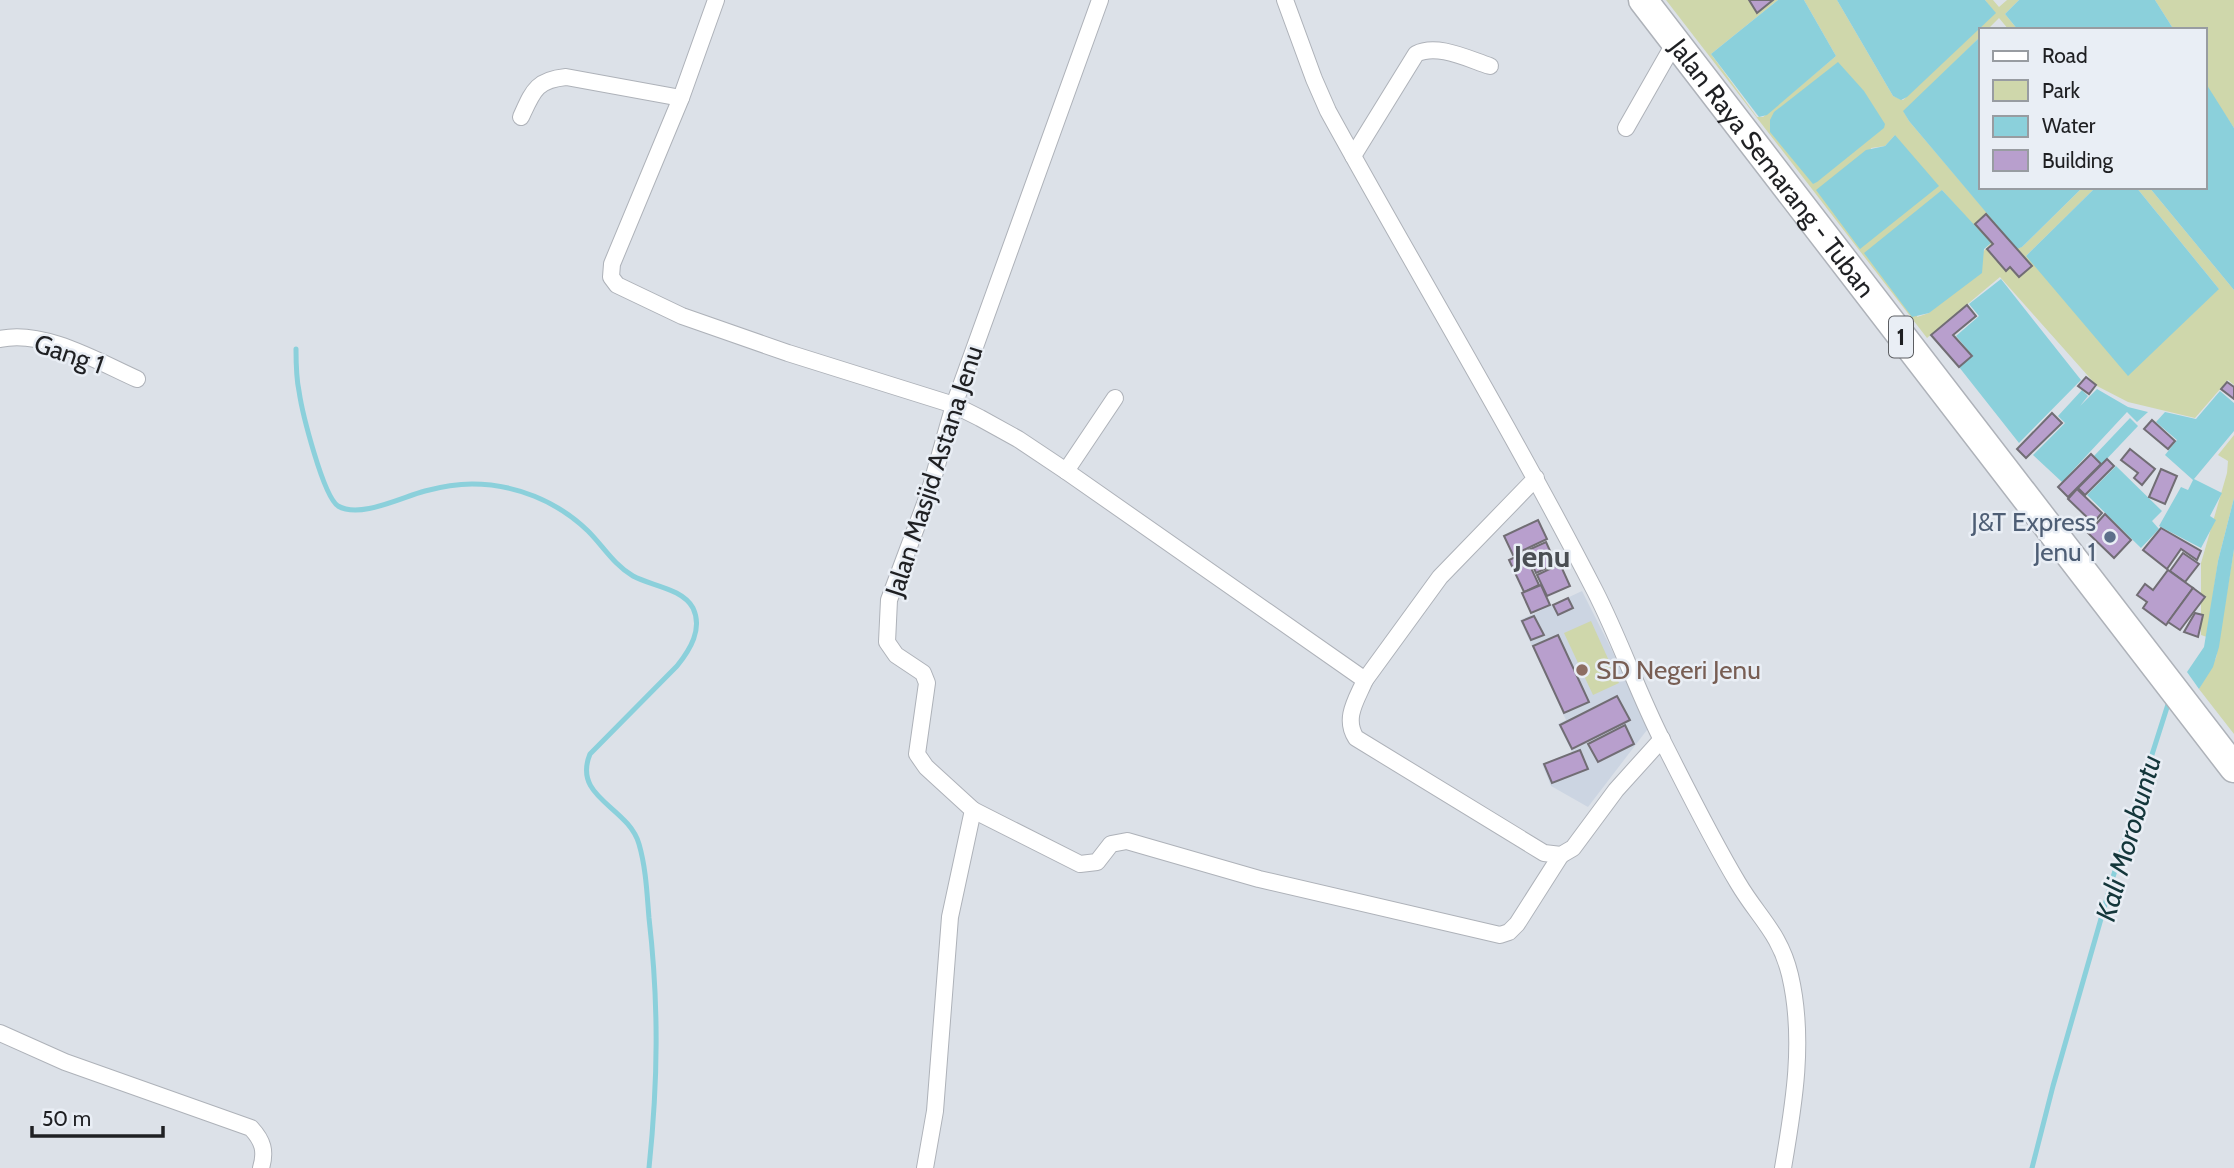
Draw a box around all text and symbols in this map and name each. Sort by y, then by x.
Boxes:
legend [1979,28,2206,189]
street label: Jalan Raya Semarang - Tuban [1662,31,1882,304]
text: Road [2042,43,2088,68]
text: Park [2042,78,2080,103]
text: Water [2042,113,2096,138]
text: Building [2042,148,2114,173]
road number: 1 [1889,316,1913,358]
street label: Gang 1 [30,327,108,381]
street label: Jalan Masjid Astana Jenu [878,341,990,601]
place label: J&T Express Jenu 1 [1970,506,2096,568]
marker: J&T Express Jenu 1 [2102,529,2118,545]
district label: Jenu [1513,538,1570,575]
place label: SD Negeri Jenu [1596,654,1761,686]
marker: SD Negeri Jenu [1574,662,1590,678]
water label: Kali Morobuntu [2088,751,2168,925]
scale bar [32,1094,163,1138]
text: 50 m [42,1106,91,1131]

